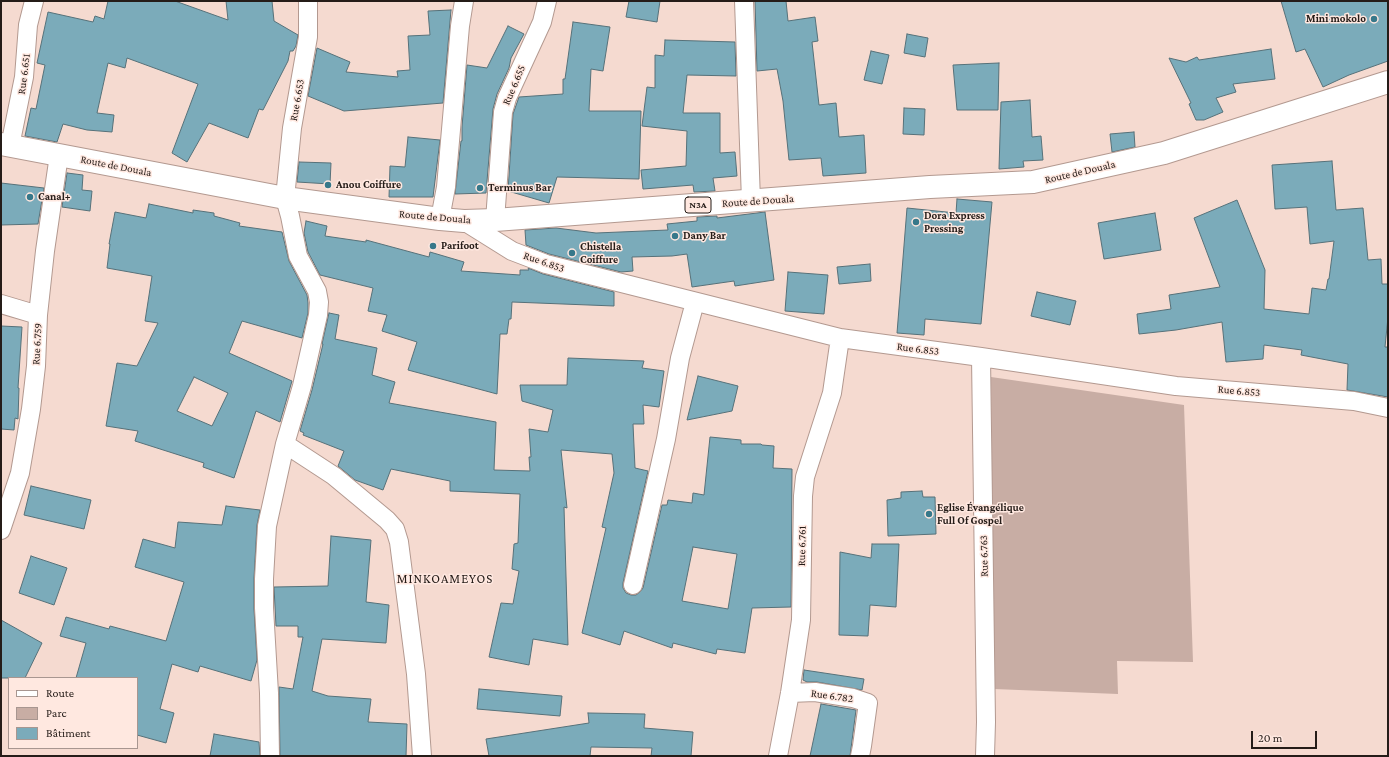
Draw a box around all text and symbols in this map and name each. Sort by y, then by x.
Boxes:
place label: Mini mokolo [1306,12,1366,26]
marker: Mini mokolo [1369,14,1379,24]
street label: Rue 6.651 [15,53,33,95]
street label: Rue 6.655 [500,63,528,107]
street label: Rue 6.653 [287,78,307,122]
street label: Route de Douala [79,153,153,179]
street label: Route de Douala [1043,157,1117,187]
place label: Anou Coiffure [336,178,401,192]
marker: Anou Coiffure [323,180,333,190]
place label: Terminus Bar [488,181,552,195]
marker: Terminus Bar [475,183,485,193]
place label: Canal+ [38,190,71,204]
marker: Canal+ [25,192,35,202]
street label: Route de Douala [722,192,794,210]
road number: N3A [685,197,711,213]
street label: Route de Douala [399,207,471,227]
place label: Dora Express Pressing [924,209,985,235]
marker: Dora Express Pressing [911,217,921,227]
place label: Dany Bar [683,229,726,243]
marker: Dany Bar [670,231,680,241]
place label: Parifoot [441,239,479,253]
place label: Chistella Coiffure [580,240,621,266]
marker: Parifoot [428,241,438,251]
marker: Chistella Coiffure [567,248,577,258]
street label: Rue 6.853 [522,249,566,275]
street label: Rue 6.759 [29,323,45,365]
street label: Rue 6.853 [896,340,940,358]
street label: Rue 6.853 [1217,383,1261,399]
place label: Eglise Évangélique Full Of Gospel [937,501,1024,527]
marker: Eglise Évangélique Full Of Gospel [924,509,934,519]
street label: Rue 6.761 [795,526,809,566]
street label: Rue 6.763 [977,535,991,577]
district label: MINKOAMEYOS [397,571,493,587]
legend [8,677,138,749]
text: Route [46,686,74,700]
street label: Rue 6.782 [810,687,854,705]
text: Parc [46,706,66,720]
scale bar [1253,723,1319,749]
text: Bâtiment [46,726,91,740]
text: 20 m [1258,731,1282,745]

